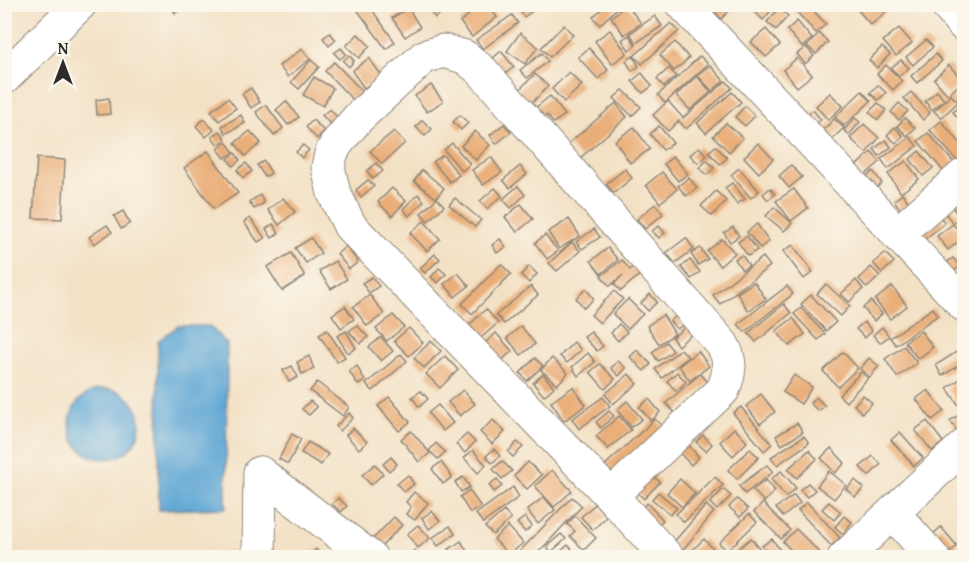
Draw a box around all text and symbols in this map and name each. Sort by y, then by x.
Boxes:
north arrow [33,33,93,93]
text: N [58,36,69,60]

